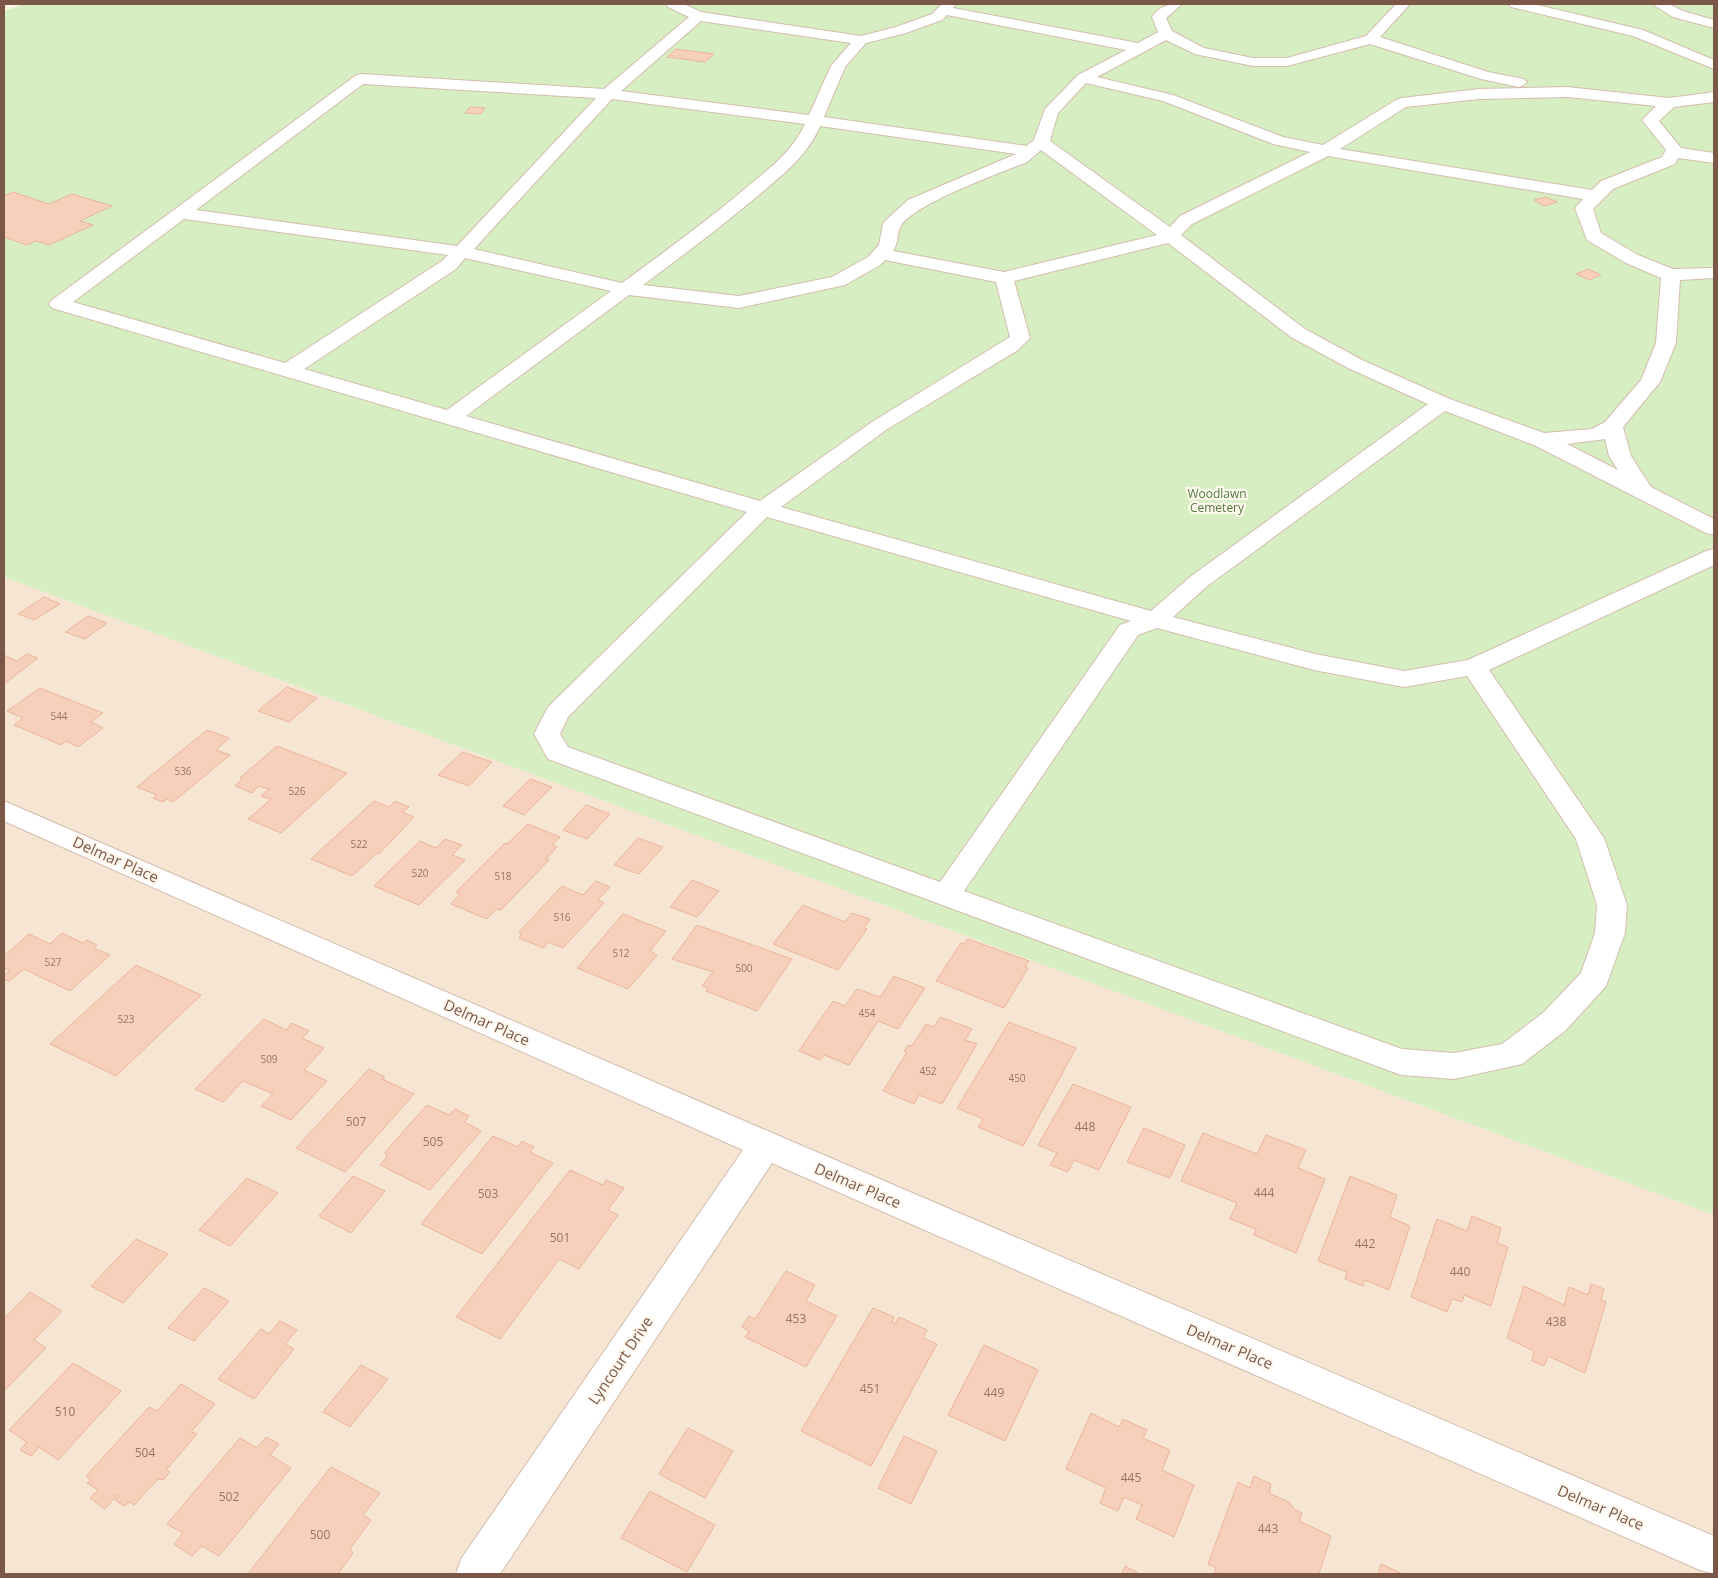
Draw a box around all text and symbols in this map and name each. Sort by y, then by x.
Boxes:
park label: Woodlawn Cemetery [1187,485,1247,516]
house number: 544 [50,709,68,723]
house number: 536 [174,764,192,778]
house number: 526 [288,784,306,798]
street label: Delmar Place [70,831,162,887]
house number: 522 [350,837,368,851]
house number: 520 [411,866,429,880]
house number: 518 [494,869,512,883]
house number: 516 [553,910,571,924]
house number: 512 [612,946,630,960]
house number: 527 [44,955,62,969]
house number: 500 [735,961,753,975]
street label: Delmar Place [441,994,533,1050]
house number: 454 [858,1006,876,1020]
house number: 523 [117,1012,135,1026]
house number: 509 [260,1052,278,1066]
house number: 452 [919,1064,937,1078]
house number: 450 [1008,1071,1026,1085]
house number: 507 [346,1113,366,1130]
house number: 448 [1075,1118,1095,1135]
house number: 505 [423,1133,443,1150]
street label: Delmar Place [812,1158,904,1212]
house number: 444 [1254,1184,1274,1201]
house number: 503 [478,1185,498,1202]
house number: 501 [550,1229,570,1246]
house number: 442 [1355,1235,1375,1252]
house number: 440 [1450,1263,1470,1280]
house number: 453 [786,1310,806,1327]
street label: Lyncourt Drive [583,1312,657,1408]
house number: 438 [1546,1313,1566,1330]
street label: Delmar Place [1184,1319,1276,1373]
house number: 451 [860,1380,880,1397]
house number: 449 [984,1384,1004,1401]
house number: 510 [55,1403,75,1420]
house number: 504 [135,1444,155,1461]
house number: 445 [1121,1469,1141,1486]
street label: Delmar Place [1555,1480,1647,1534]
house number: 502 [219,1488,239,1505]
house number: 443 [1258,1520,1278,1537]
house number: 500 [310,1526,330,1543]

